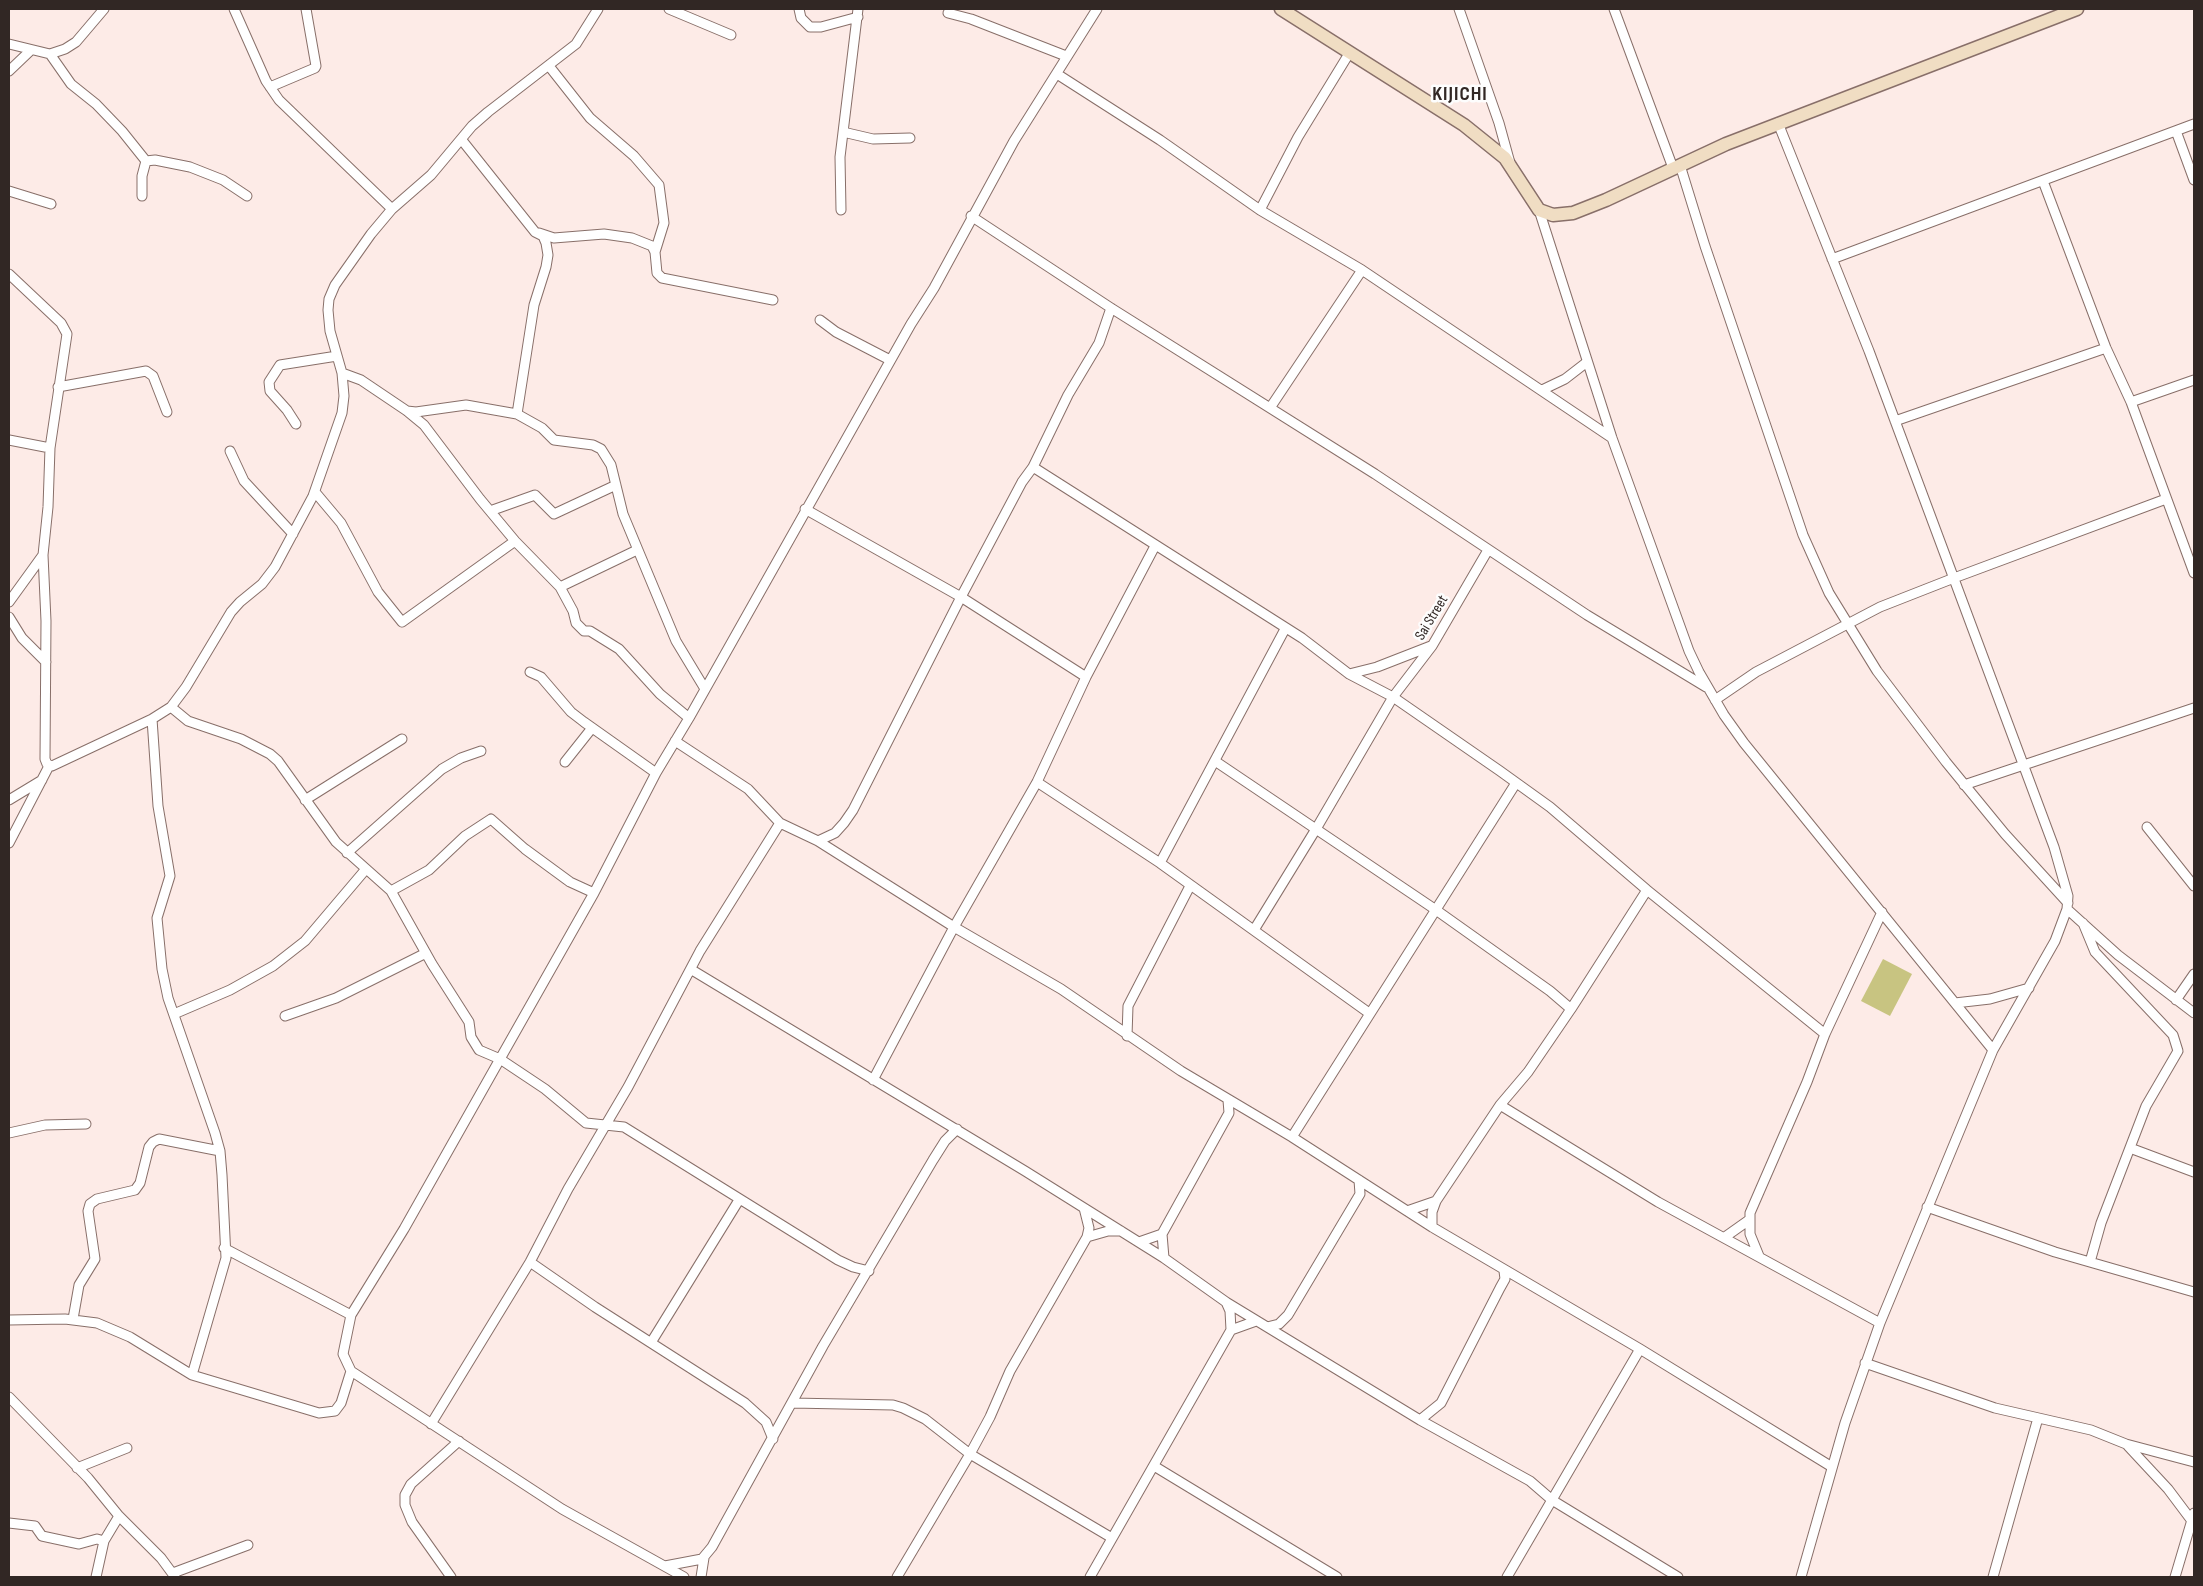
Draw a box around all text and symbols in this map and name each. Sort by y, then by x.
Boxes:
district label: KIJICHI [1431,83,1489,107]
street label: Sai Street [1412,592,1452,644]

